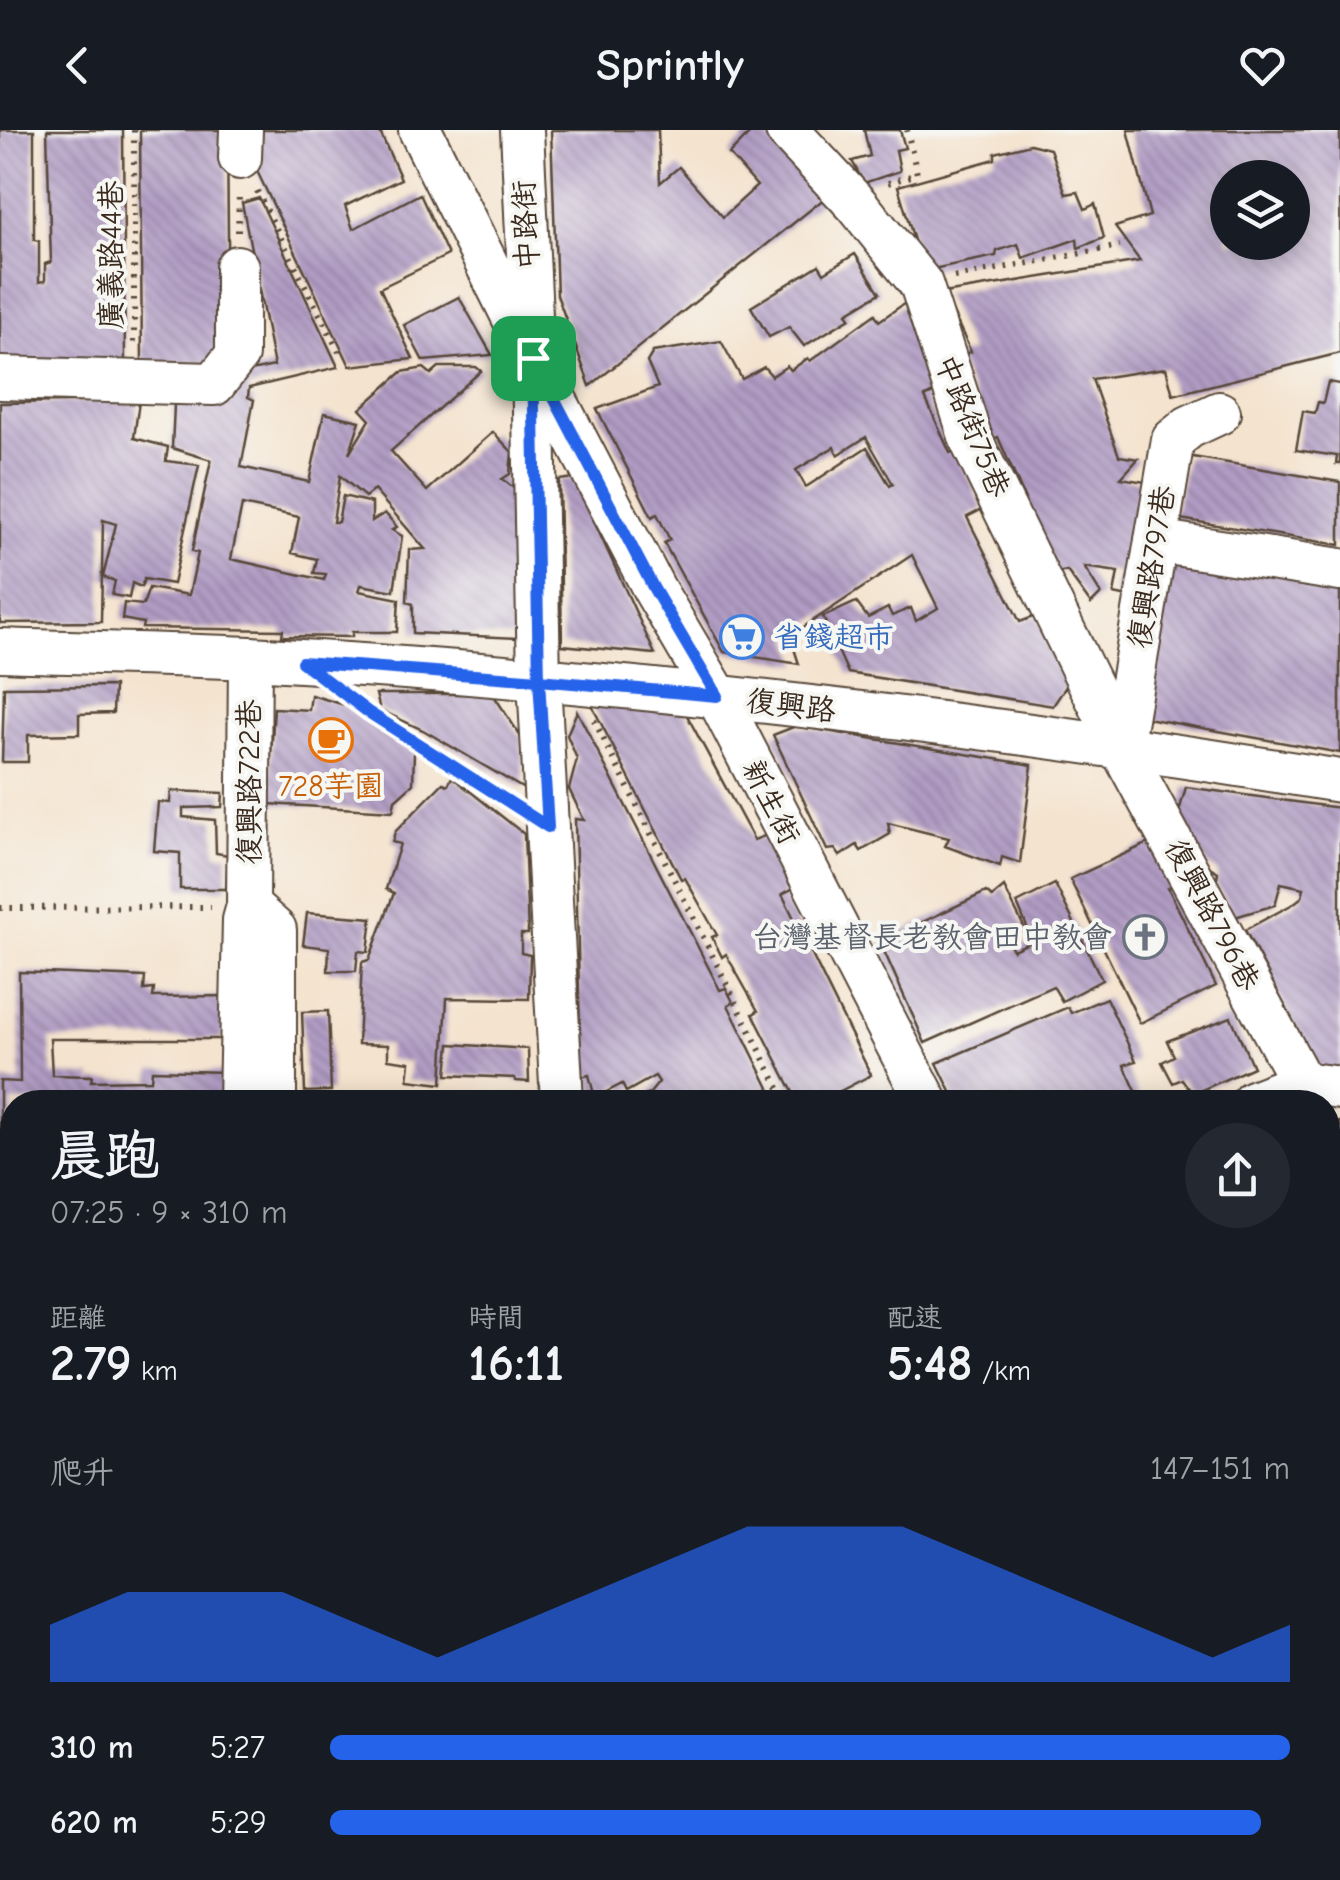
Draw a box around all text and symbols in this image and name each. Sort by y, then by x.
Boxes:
icon: back [50,38,105,93]
icon: heart [1235,38,1290,93]
text: Sprintly [596,39,744,91]
map controls [1210,160,1310,260]
button: layers [1210,160,1310,260]
street label: 中路街 [506,179,546,271]
street label: 廣義路44巷 [94,180,129,330]
pin [491,316,576,401]
icon: arrive [506,331,561,386]
street label: 中路街75巷 [928,350,1016,502]
street label: 復興路797巷 [1122,483,1182,651]
supermarket icon: 省錢超市 [719,614,765,660]
place label: 省錢超市 [774,620,894,655]
street label: 復興路 [744,683,838,729]
street label: 復興路722巷 [232,699,267,865]
cafe icon: 728芋園 [308,717,354,763]
street label: 新生街 [735,754,807,850]
place label: 728芋園 [278,769,384,804]
street label: 復興路796巷 [1158,833,1266,997]
church icon: 台灣基督長老教會田中教會 [1122,914,1168,960]
place label: 台灣基督長老教會田中教會 [752,920,1112,955]
button: share [1185,1123,1290,1228]
text: 晨跑 [50,1124,160,1188]
text: 07:25 · 9 × 310 m [50,1194,287,1231]
text: 距離 [50,1302,106,1334]
text: 時間 [468,1302,524,1334]
text: 配速 [887,1302,943,1334]
text: 2.79 [50,1335,132,1393]
text: 16:11 [468,1335,564,1393]
text: 5:48 [887,1335,973,1393]
text: km [132,1355,178,1387]
text: /km [973,1355,1031,1387]
text: 147–151 m [1150,1450,1290,1487]
text: 爬升 [50,1454,114,1491]
text: 310 m [50,1729,134,1766]
text: 5:27 [210,1729,265,1766]
text: 620 m [50,1804,138,1841]
text: 5:29 [210,1804,267,1841]

